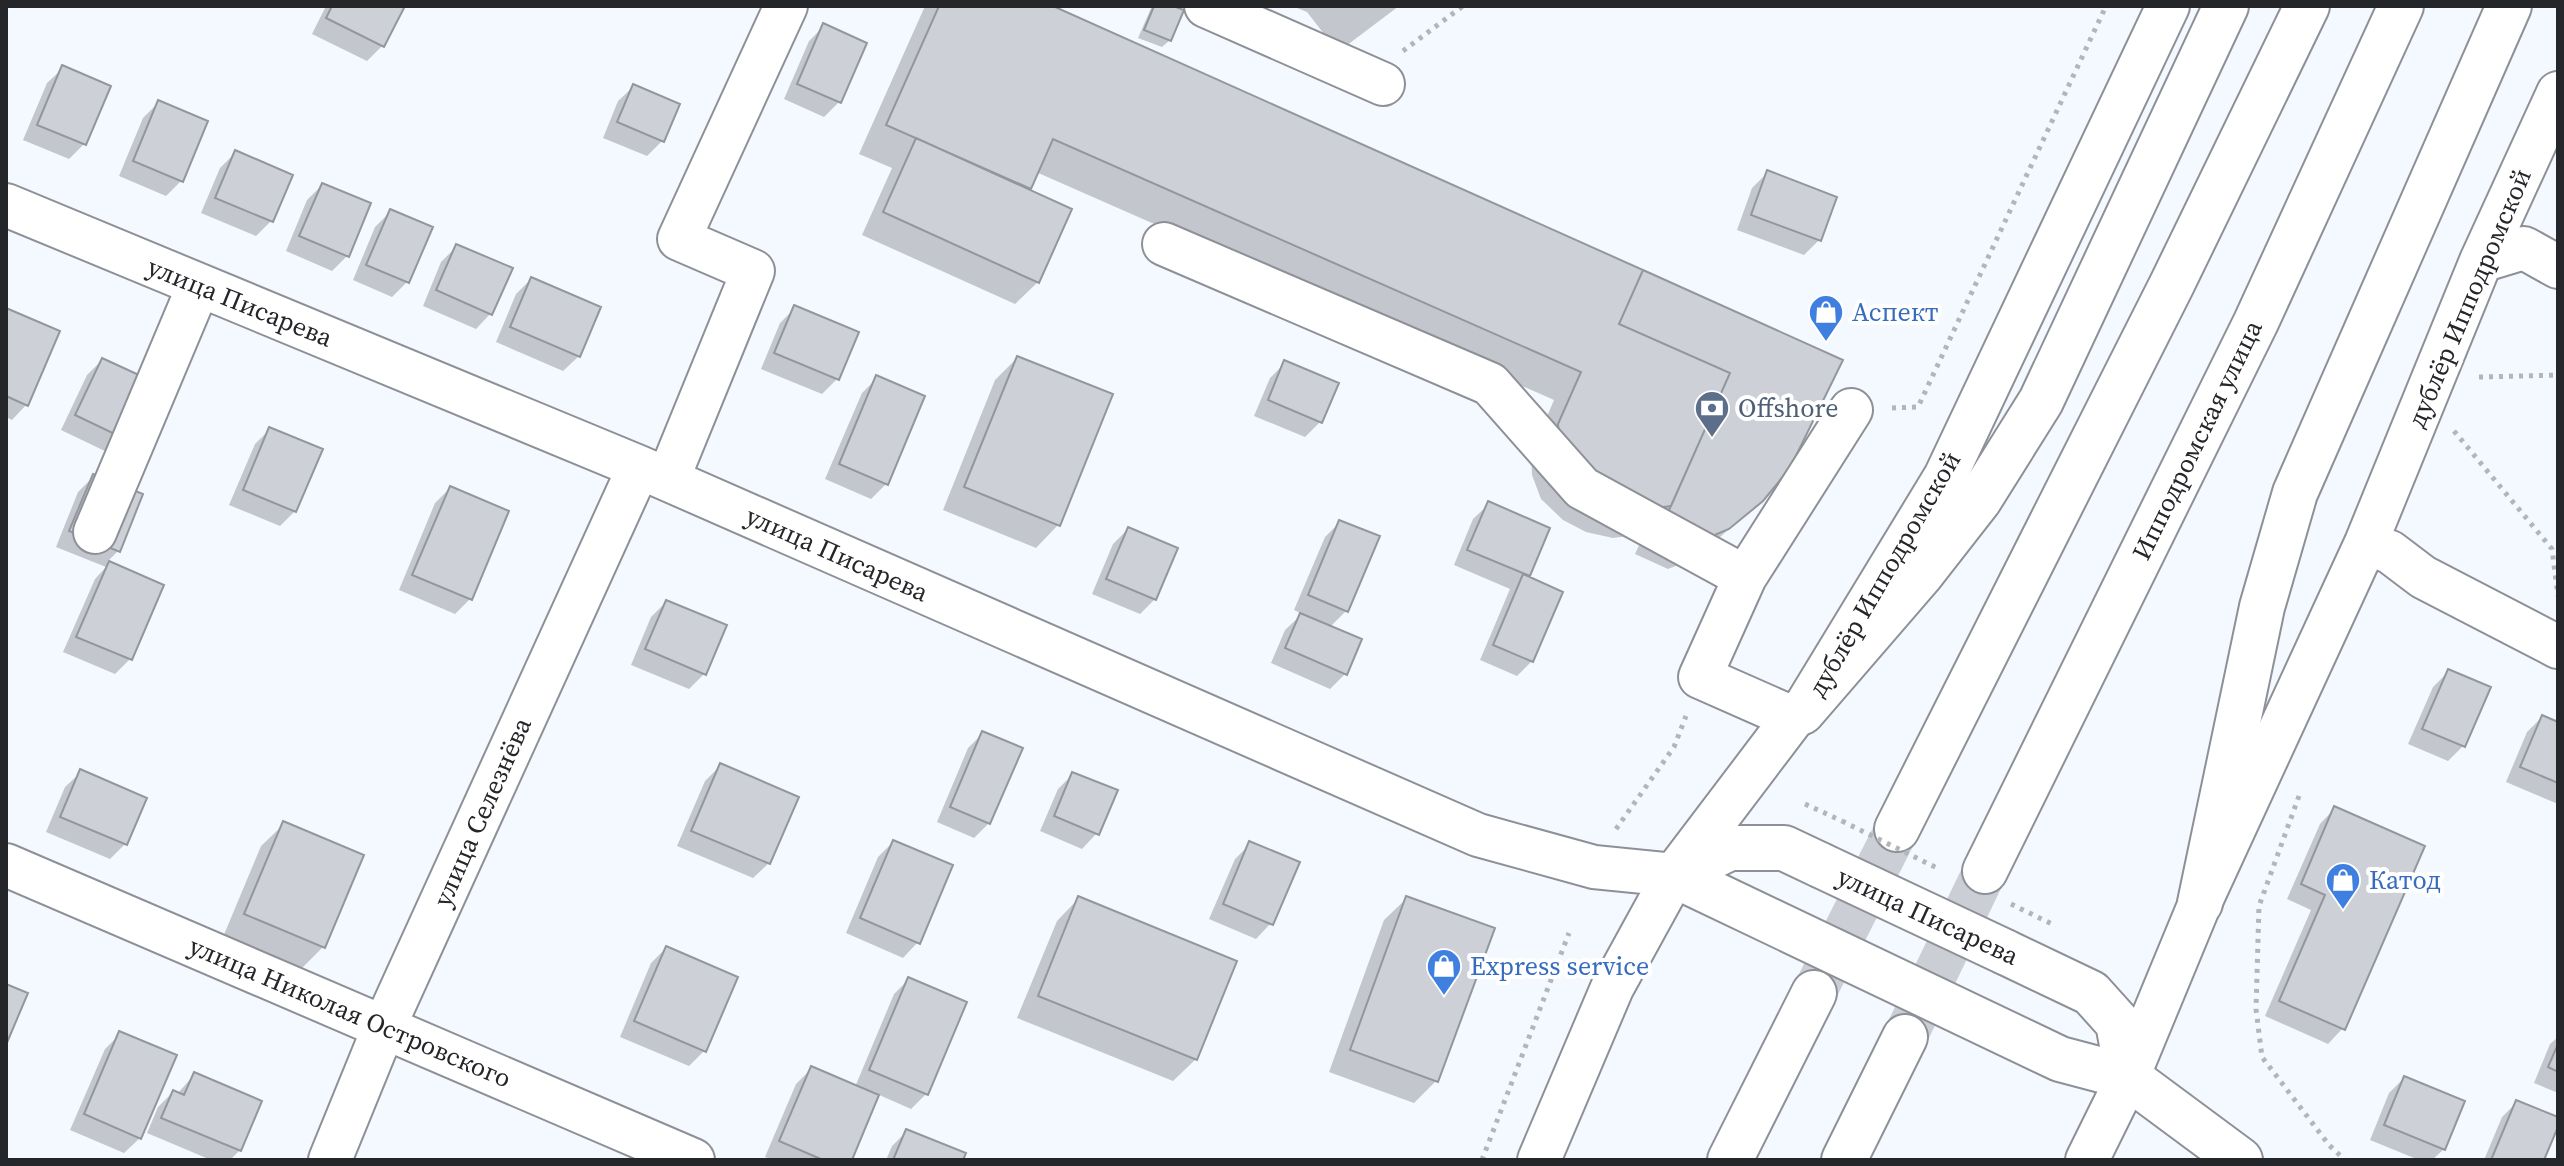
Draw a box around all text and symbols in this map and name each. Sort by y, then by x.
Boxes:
street label: дублёр Ипподромской [2398,163,2540,433]
street label: улица Писарева [142,249,338,356]
shop icon: Аспект [1807,293,1845,343]
place label: Аспект [1852,294,1939,330]
street label: Ипподромская улица [2123,313,2271,566]
bank icon: Offshore [1693,389,1731,439]
place label: Offshore [1738,390,1838,426]
street label: дублёр Ипподромской [1799,445,1969,703]
street label: улица Писарева [740,498,935,611]
street label: улица Селезнёва [424,711,540,912]
street label: улица Писарева [1831,858,2025,974]
shop icon: Катод [2324,861,2362,911]
place label: Катод [2369,862,2441,898]
street label: улица Николая Островского [183,928,517,1096]
shop icon: Express service [1425,947,1463,997]
place label: Express service [1470,948,1649,984]

